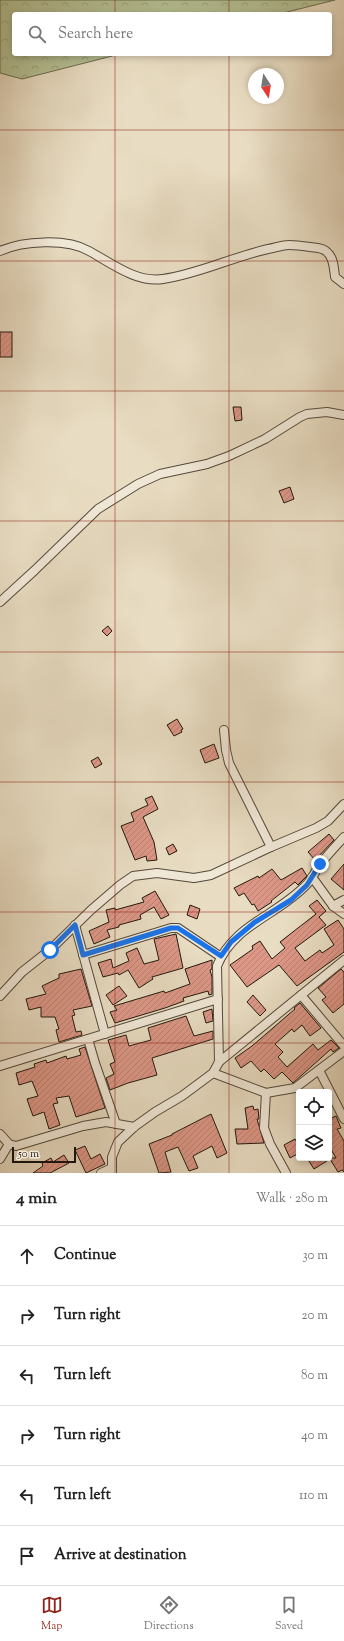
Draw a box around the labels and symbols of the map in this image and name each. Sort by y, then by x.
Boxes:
north arrow [248,68,284,104]
route end [311,855,329,873]
route start [41,941,59,959]
scale bar [12,1145,76,1164]

